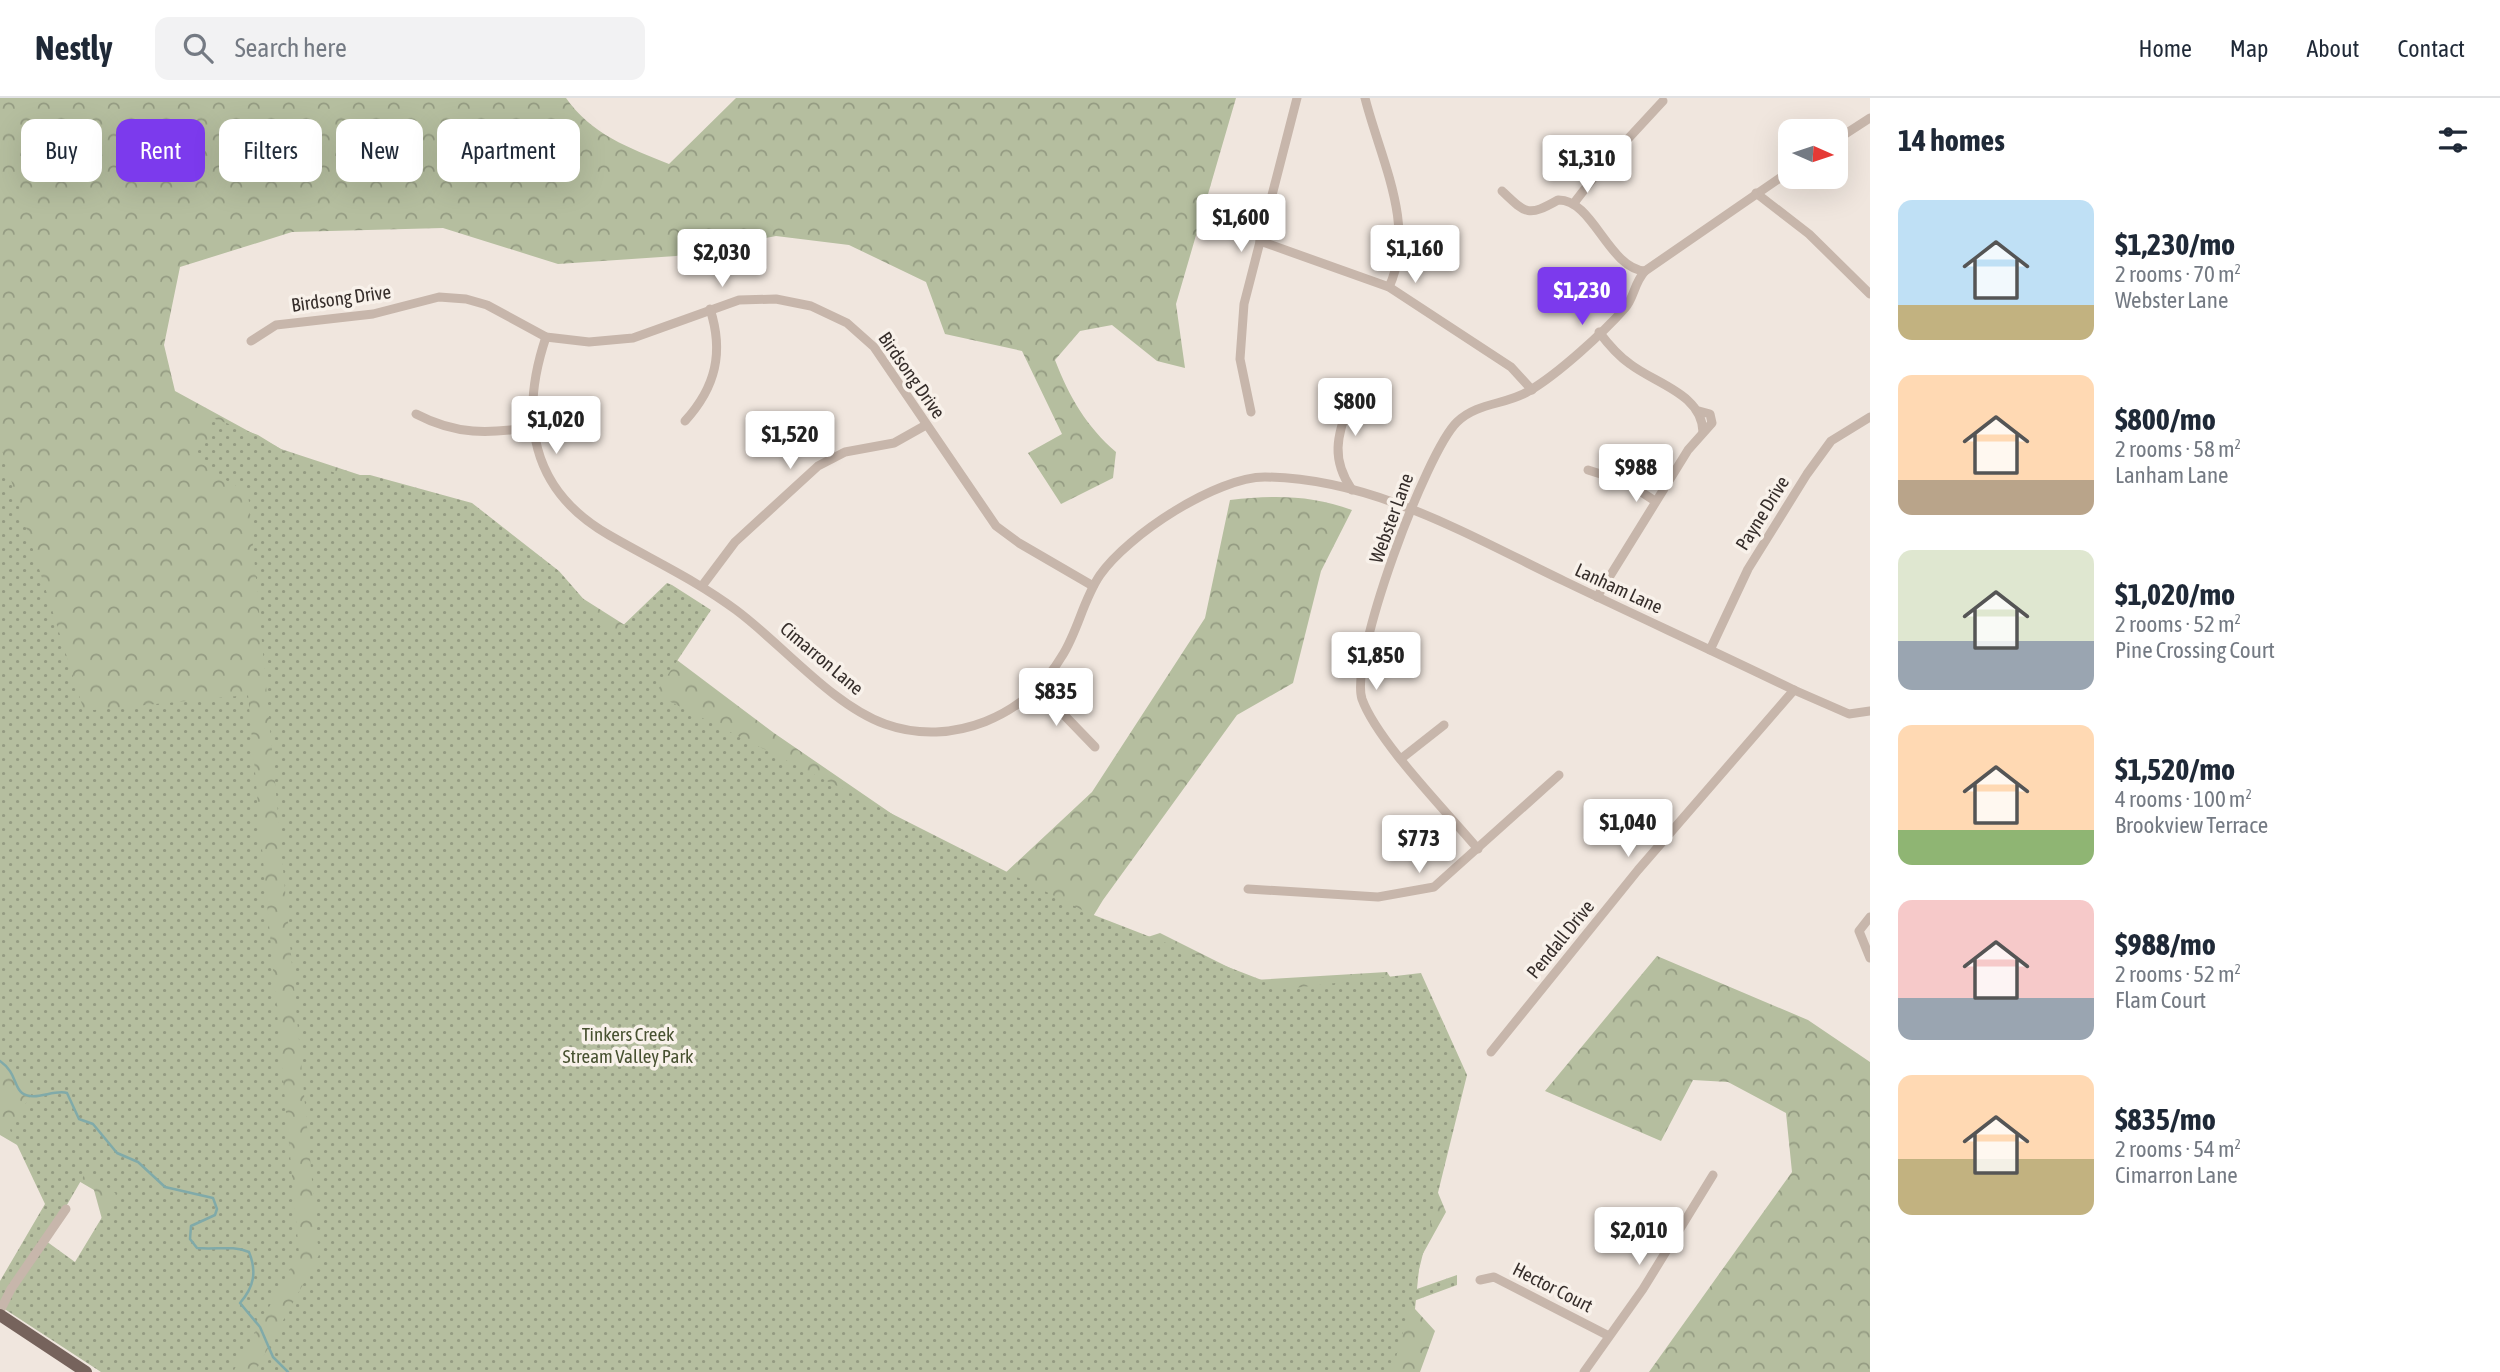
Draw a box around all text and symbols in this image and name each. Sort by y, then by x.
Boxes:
search box [155,17,645,80]
text: Nestly [35,29,113,67]
icon: search [179,29,217,67]
text: Search here [235,33,347,63]
text: Home [2138,35,2192,62]
text: Map [2230,35,2268,62]
text: About [2306,35,2359,62]
text: Contact [2397,35,2465,62]
chip: Buy [21,119,102,182]
chip: Rent [116,119,205,182]
chip: Filters [219,119,322,182]
chip: New [336,119,423,182]
chip: Apartment [437,119,580,182]
north arrow [1778,119,1848,189]
map controls [1778,119,1848,189]
icon: filters [2434,121,2472,159]
text: 14 homes [1898,123,2005,157]
pin: $1,310 [1530,136,1644,195]
text: $1,310 [1559,145,1616,171]
pin: $1,600 [1184,194,1298,254]
text: $1,600 [1213,204,1270,230]
pin: $1,160 [1358,226,1472,285]
text: $1,230/mo [2115,227,2235,261]
icon: home [1954,228,2038,312]
pin: $2,030 [665,230,779,289]
text: $1,160 [1387,235,1444,261]
text: $2,030 [694,239,751,265]
text: 2 rooms · 70 m² [2115,261,2241,287]
pin: $1,230 [1525,268,1639,327]
text: $1,230 [1554,277,1611,303]
street label: Birdsong Drive [290,280,392,316]
text: Webster Lane [2115,287,2228,313]
street label: Birdsong Drive [874,328,950,422]
pin: $800 [1314,378,1396,438]
text: $800 [1334,388,1376,414]
pin: $1,020 [499,396,613,456]
text: $800/mo [2115,402,2216,436]
icon: home [1954,403,2038,487]
text: $1,020 [528,406,585,432]
pin: $1,520 [733,412,847,471]
text: $1,520 [762,421,819,447]
text: 2 rooms · 58 m² [2115,436,2241,462]
pin: $988 [1595,444,1677,504]
text: $988 [1615,454,1657,480]
text: Lanham Lane [2115,462,2229,488]
street label: Webster Lane [1365,470,1417,566]
street label: Payne Drive [1731,472,1793,554]
street label: Lanham Lane [1572,558,1666,618]
text: $1,020/mo [2115,577,2235,611]
icon: home [1954,578,2038,662]
text: 2 rooms · 52 m² [2115,611,2241,637]
street label: Cimarron Lane [776,617,868,699]
pin: $1,850 [1319,632,1433,692]
text: Pine Crossing Court [2115,637,2275,663]
text: $1,850 [1348,642,1405,668]
pin: $835 [1015,668,1097,728]
text: $835 [1035,678,1077,704]
text: $1,520/mo [2115,752,2235,786]
icon: home [1954,753,2038,837]
text: 4 rooms · 100 m² [2115,786,2252,812]
pin: $1,040 [1571,800,1685,859]
text: $1,040 [1600,809,1657,835]
text: Brookview Terrace [2115,812,2268,838]
pin: $773 [1378,816,1460,875]
text: $773 [1398,825,1440,851]
street label: Pendall Drive [1522,895,1598,983]
text: $988/mo [2115,927,2216,961]
icon: home [1954,928,2038,1012]
text: 2 rooms · 52 m² [2115,961,2241,987]
text: Flam Court [2115,987,2206,1013]
park label: Tinkers Creek Stream Valley Park [563,1023,694,1067]
text: $835/mo [2115,1102,2216,1136]
icon: home [1954,1103,2038,1187]
text: 2 rooms · 54 m² [2115,1136,2241,1162]
text: Cimarron Lane [2115,1162,2238,1188]
pin: $2,010 [1582,1208,1696,1267]
text: $2,010 [1611,1217,1668,1243]
street label: Hector Court [1509,1258,1597,1316]

